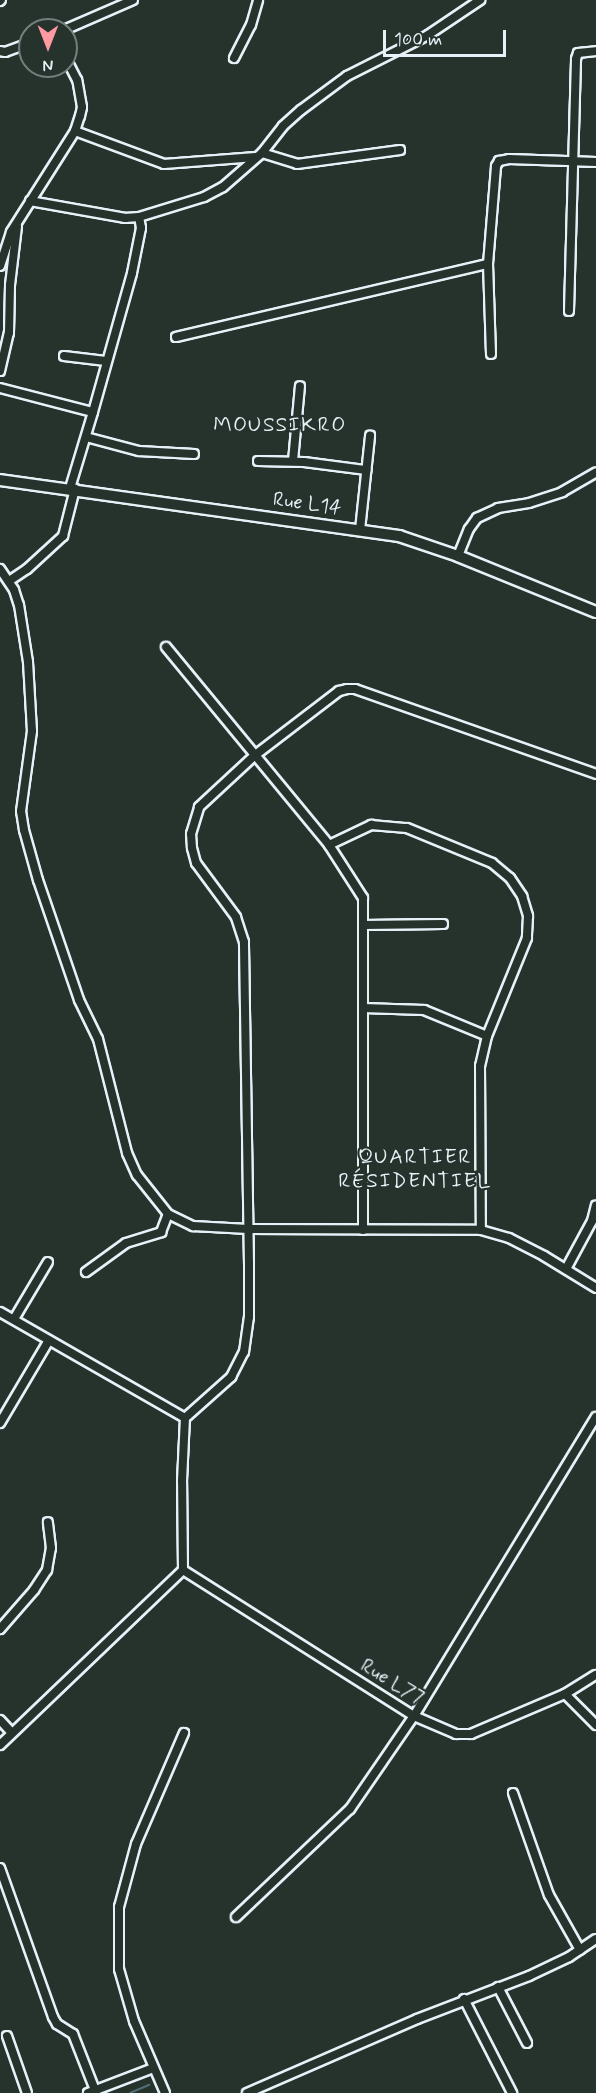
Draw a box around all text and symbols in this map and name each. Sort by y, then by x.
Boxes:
north arrow [18,18,78,78]
scale bar [386,18,509,56]
text: 100 m [394,28,442,52]
text: N [43,54,53,75]
district label: MOUSSIKRO [216,412,344,438]
street label: Rue L14 [271,487,343,521]
district label: QUARTIER RÉSIDENTIEL [341,1144,489,1194]
street label: Rue L77 [356,1654,428,1710]

